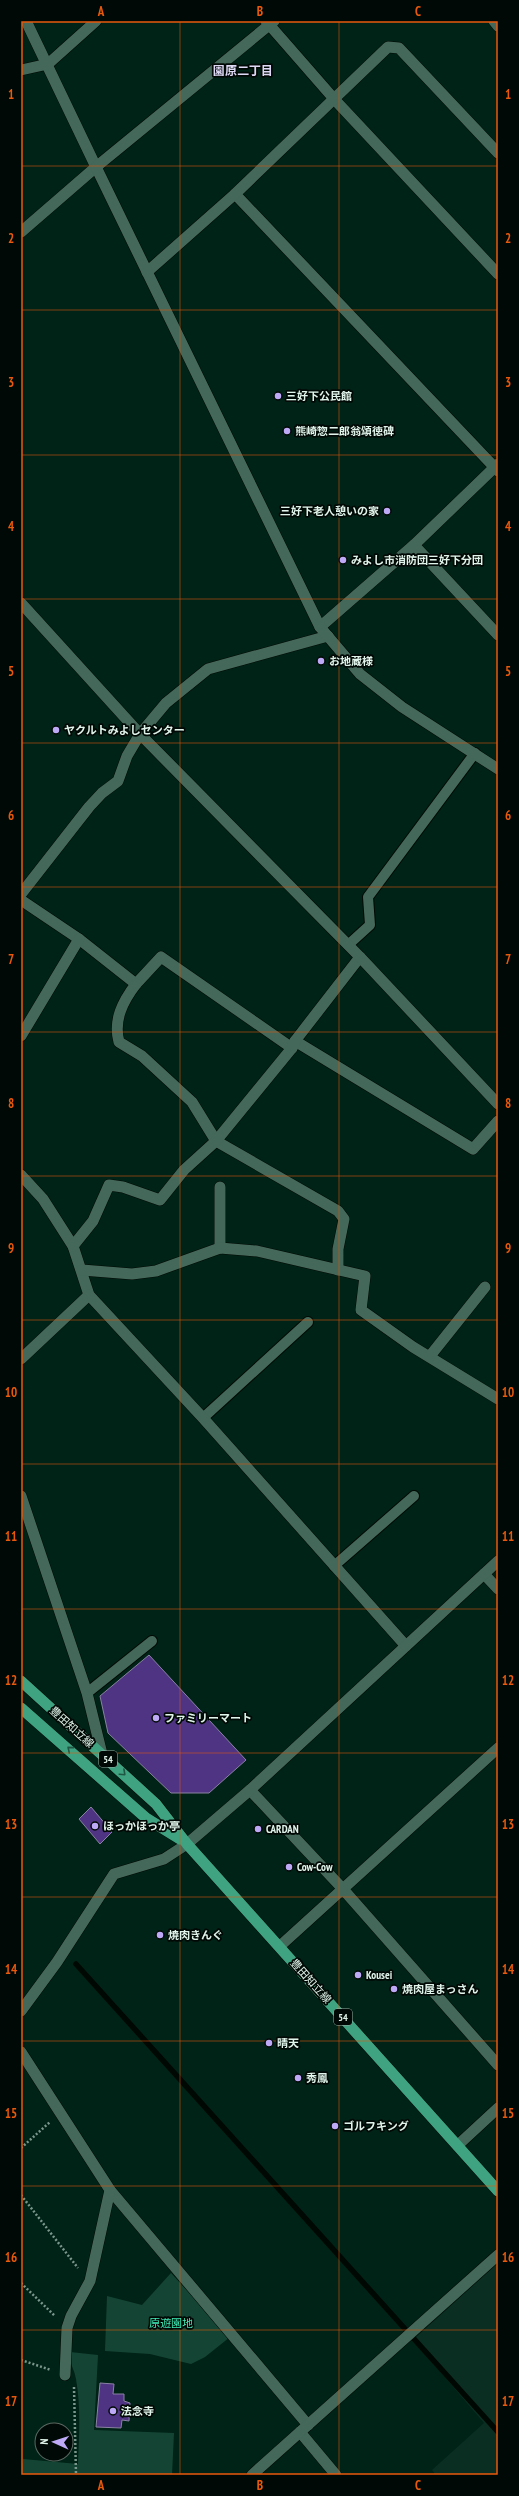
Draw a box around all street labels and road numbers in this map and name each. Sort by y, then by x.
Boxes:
street label: 豊田知立線 [47,1703,97,1751]
road number: 54 [99,1751,117,1767]
street label: 豊田知立線 [287,1956,335,2006]
road number: 54 [334,2009,352,2025]

